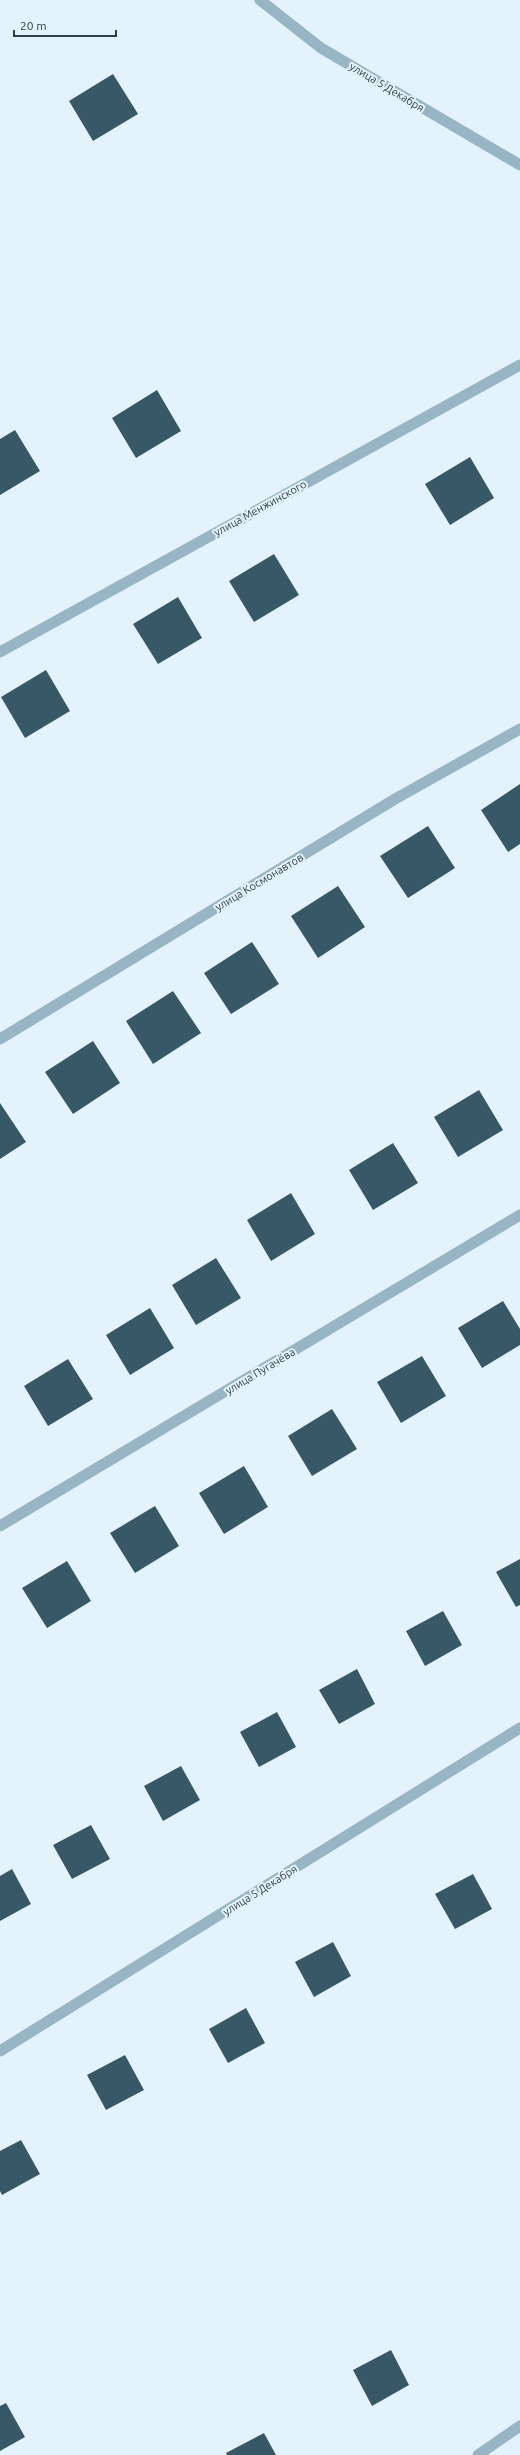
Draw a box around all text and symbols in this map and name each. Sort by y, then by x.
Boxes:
scale bar [14,12,116,38]
text: 20 m [20,19,47,32]
street label: улица 5 Декабря [347,60,427,114]
street label: улица Менжинского [212,478,308,538]
street label: улица Космонавтов [213,851,305,913]
street label: улица Пугачёва [223,1345,297,1397]
street label: улица 5 Декабря [221,1862,299,1918]

